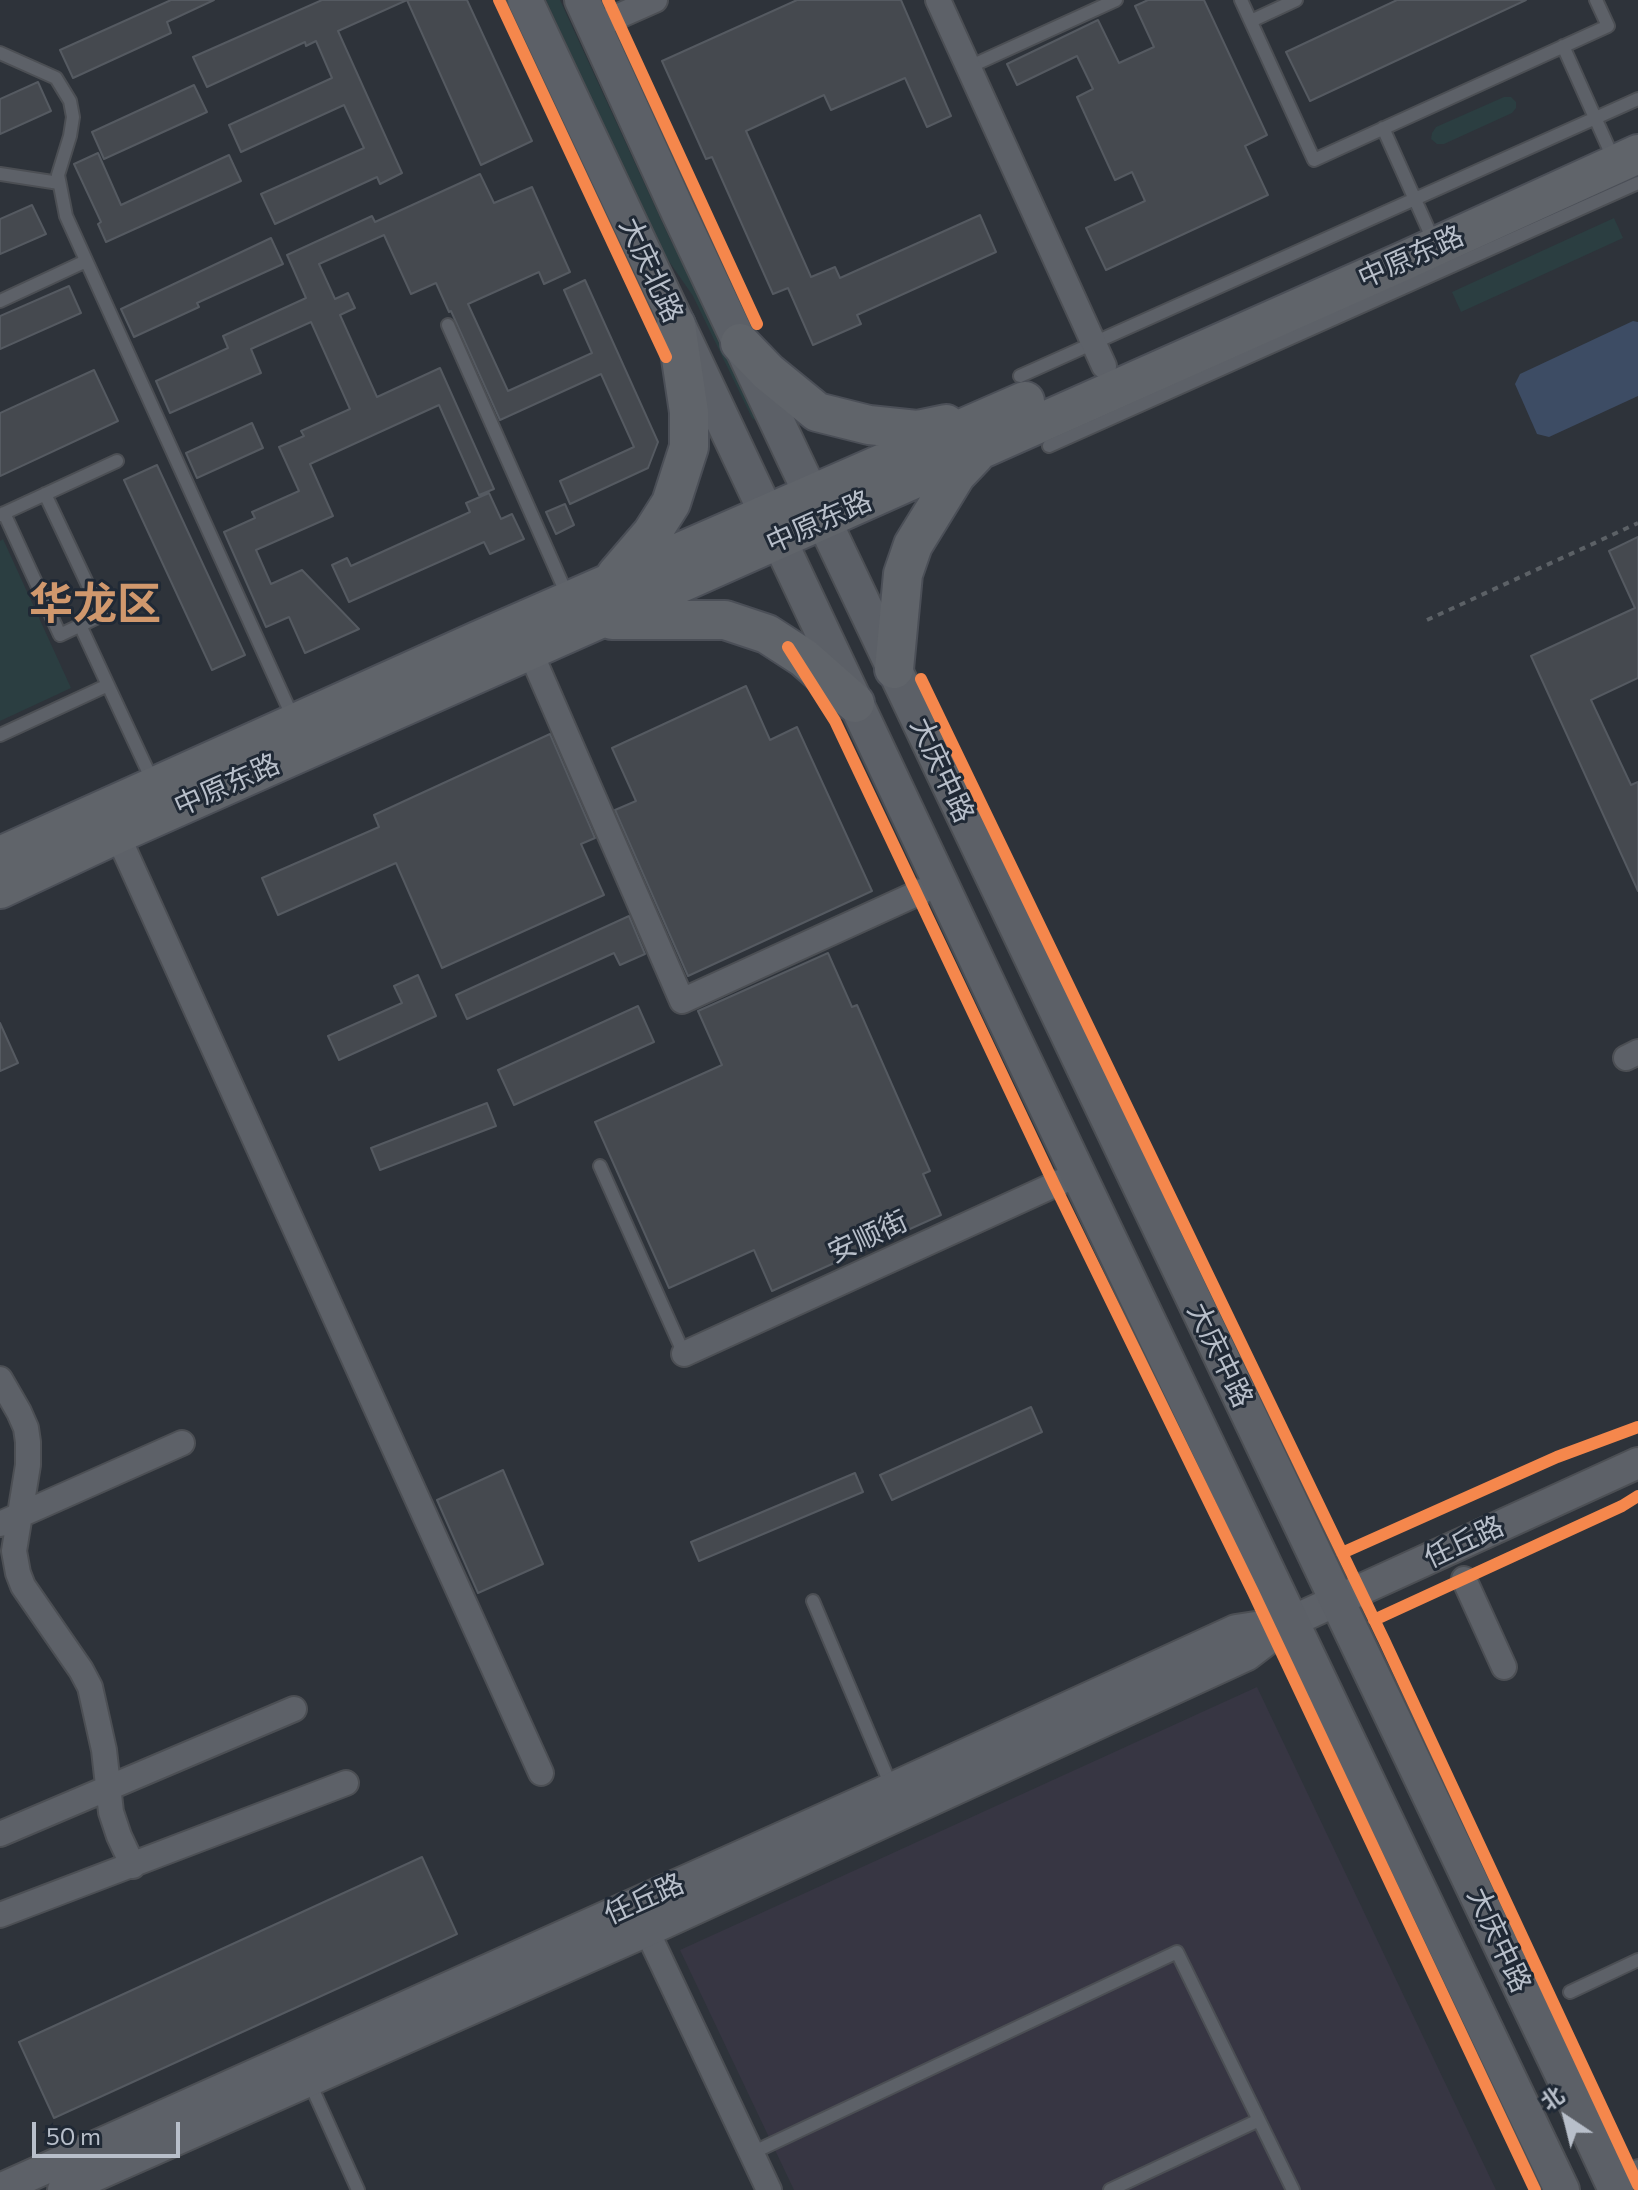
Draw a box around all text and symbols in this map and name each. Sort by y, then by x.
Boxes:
street label: 大庆北路 [612,212,690,328]
street label: 中原东路 [1353,219,1469,295]
street label: 中原东路 [761,484,877,560]
district label: 华龙区 [29,578,161,630]
street label: 大庆中路 [903,712,981,828]
street label: 中原东路 [169,747,285,823]
street label: 安顺街 [823,1204,913,1270]
street label: 大庆中路 [1180,1297,1260,1413]
street label: 任丘路 [1419,1509,1509,1575]
street label: 任丘路 [599,1867,689,1931]
street label: 大庆中路 [1460,1882,1538,1998]
north arrow [1526,2078,1606,2158]
text: 北 [1535,2081,1569,2115]
scale bar [36,2106,184,2156]
text: 50 m [46,2121,101,2150]

